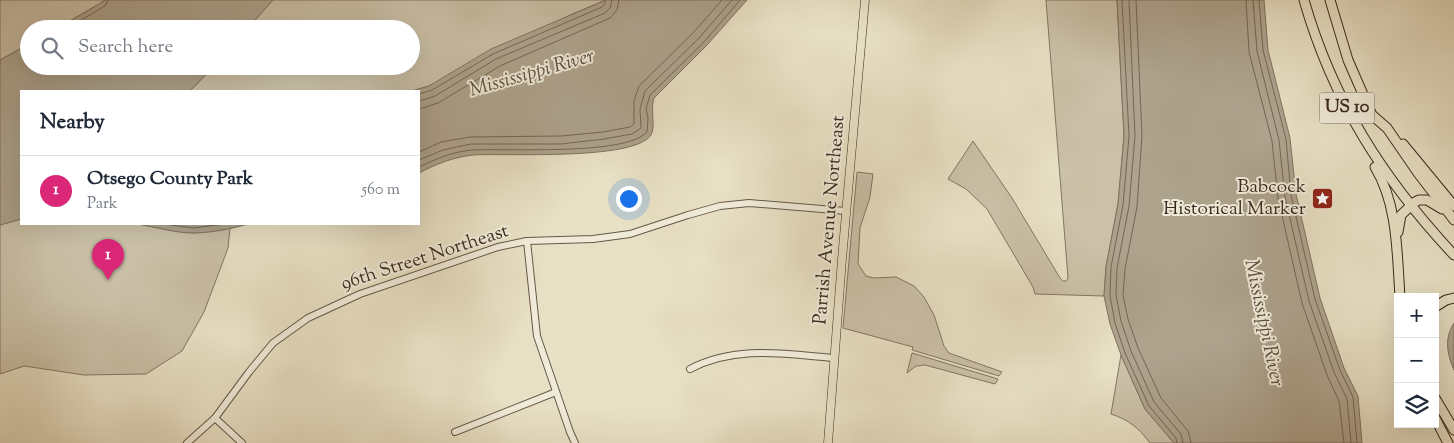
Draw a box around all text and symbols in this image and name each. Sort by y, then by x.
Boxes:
search box [20,20,420,75]
icon: search [38,34,66,62]
text: Search here [78,34,173,61]
water label: Mississippi River [466,42,598,106]
road number: US 10 [1320,92,1374,124]
text: Nearby [40,108,105,138]
street label: Parrish Avenue Northeast [807,114,853,326]
text: Otsego County Park [87,166,253,193]
place label: Babcock Historical Marker [1163,174,1307,223]
text: 1 [53,179,59,202]
text: 560 m [361,179,400,202]
your location [616,186,642,212]
place icon: Babcock Historical Marker [1310,186,1334,210]
text: Park [87,193,118,216]
street label: 96th Street Northeast [338,218,513,298]
pin: 1 [92,239,124,280]
water label: Mississippi River [1235,257,1291,389]
map controls [1394,293,1439,428]
button: + [1394,293,1439,338]
button: − [1394,338,1439,383]
button: layers [1394,383,1439,428]

